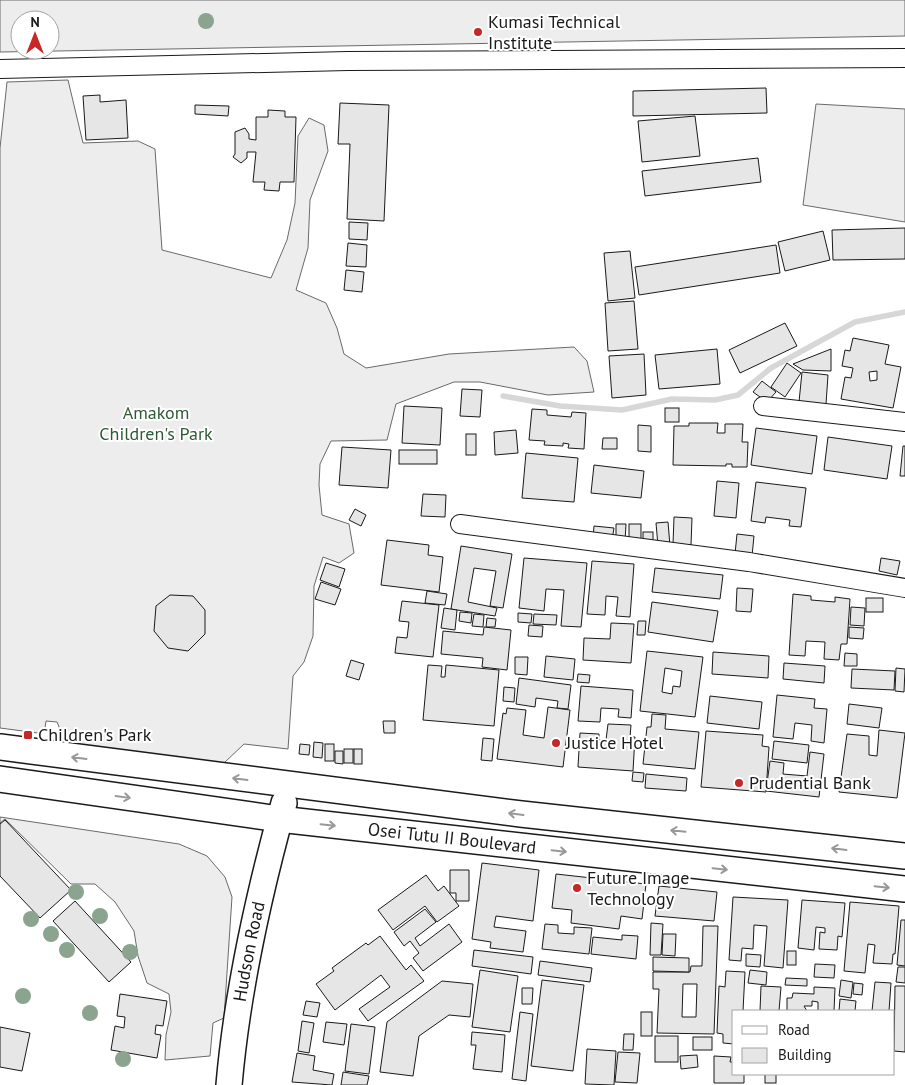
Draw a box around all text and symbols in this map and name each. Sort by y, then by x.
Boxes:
north arrow [10,10,60,60]
place label: Kumasi Technical Institute [488,10,621,54]
text: N [30,13,40,31]
marker: Kumasi Technical Institute [472,26,484,38]
park label: Amakom Children's Park [99,401,213,445]
place label: Children's Park [38,723,152,746]
marker: Children's Park [22,729,34,741]
place label: Justice Hotel [565,731,664,754]
marker: Justice Hotel [550,737,562,749]
one-way arrow [71,753,87,763]
place label: Prudential Bank [749,771,871,794]
one-way arrow [232,774,248,784]
marker: Prudential Bank [733,777,745,789]
one-way arrow [115,792,131,802]
one-way arrow [508,809,524,819]
street label: Osei Tutu II Boulevard [367,817,537,859]
one-way arrow [319,820,335,830]
one-way arrow [670,826,686,836]
one-way arrow [832,844,848,854]
one-way arrow [550,846,566,856]
one-way arrow [712,864,728,874]
place label: Future Image Technology [587,866,689,910]
marker: Future Image Technology [571,882,583,894]
one-way arrow [873,882,889,892]
street label: Hudson Road [228,899,270,1003]
legend [732,1010,895,1075]
text: Road [778,1020,810,1039]
text: Building [778,1045,832,1064]

